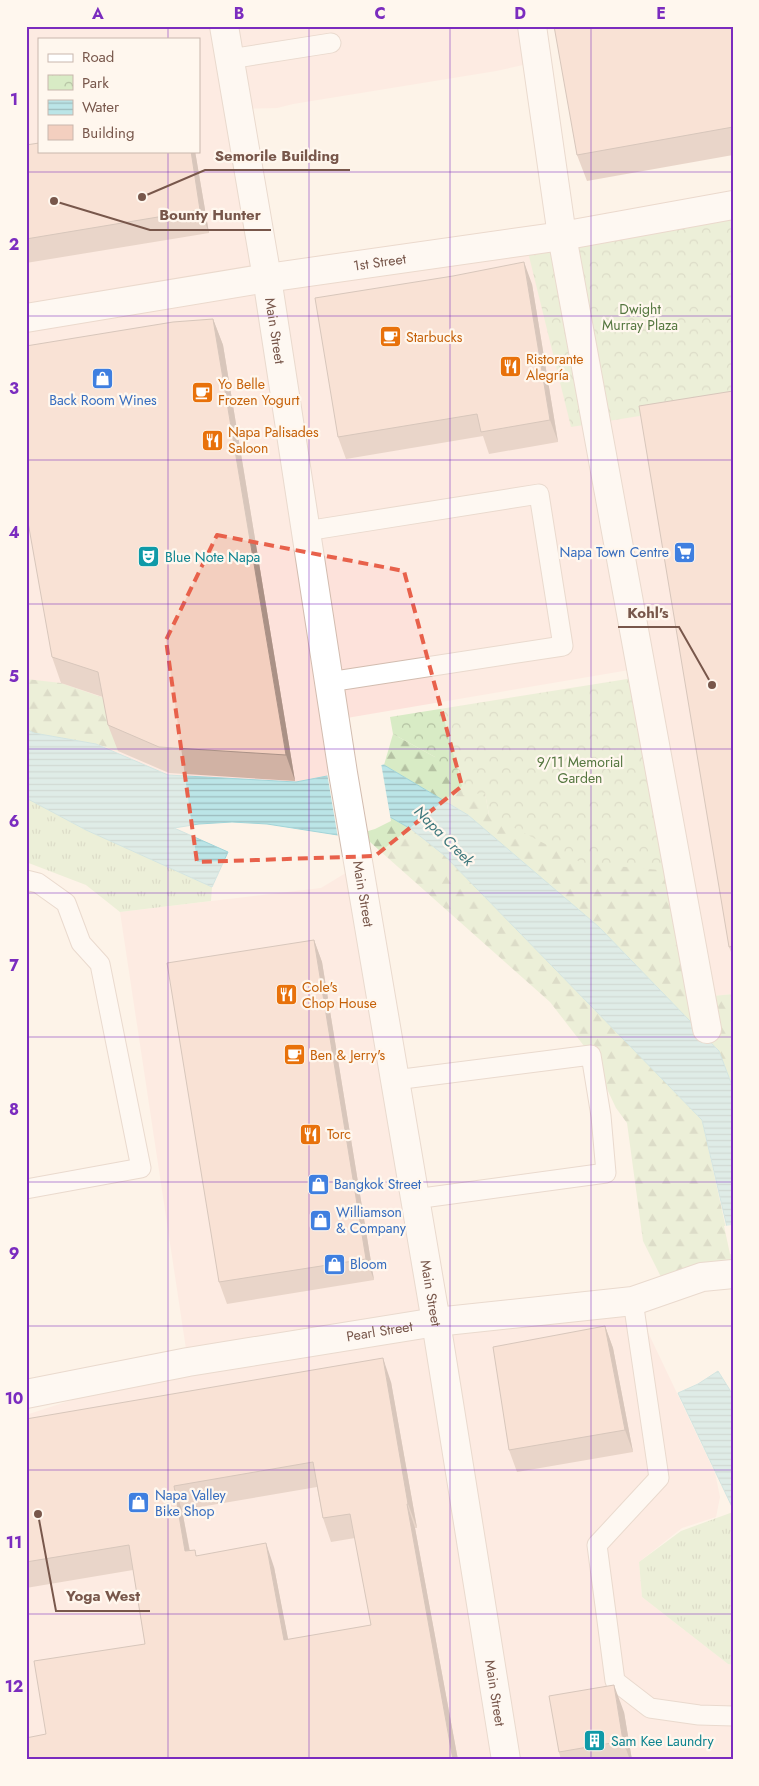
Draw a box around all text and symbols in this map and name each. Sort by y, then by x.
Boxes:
text: A [91,2,104,25]
text: B [234,2,244,25]
text: C [374,2,386,25]
text: D [514,2,526,25]
text: E [656,2,666,25]
legend [38,38,200,152]
text: Road [82,46,114,68]
text: Park [82,72,109,94]
text: 1 [10,88,18,111]
text: Water [82,96,120,118]
text: Building [82,122,134,144]
callout: Semorile Building [205,140,350,170]
text: Semorile Building [215,145,339,167]
callout: Bounty Hunter [150,200,271,230]
text: Bounty Hunter [159,204,262,226]
text: 2 [9,233,19,256]
street label: 1st Street [352,248,408,276]
street label: Main Street [260,296,290,366]
park label: Dwight Murray Plaza [602,299,678,335]
cafe icon: Starbucks [378,325,402,349]
place label: Starbucks [406,327,463,347]
place label: Ristorante Alegría [526,349,584,385]
restaurant icon: Ristorante Alegría [498,355,522,379]
shop icon: Back Room Wines [91,366,115,390]
place label: Yo Belle Frozen Yogurt [218,374,300,410]
text: 3 [9,377,19,400]
cafe icon: Yo Belle Frozen Yogurt [190,380,214,404]
place label: Back Room Wines [49,390,157,410]
place label: Napa Palisades Saloon [228,422,319,458]
restaurant icon: Napa Palisades Saloon [200,428,224,452]
text: 4 [8,521,20,544]
supermarket icon: Napa Town Centre [673,540,697,564]
place label: Napa Town Centre [560,542,669,562]
theatre icon: Blue Note Napa [137,545,161,569]
place label: Blue Note Napa [165,547,260,567]
callout: Kohl's [618,597,679,627]
text: Kohl's [627,602,669,624]
text: 5 [9,665,19,688]
park label: 9/11 Memorial Garden [537,752,623,788]
water label: Napa Creek [409,801,479,871]
text: 6 [9,810,19,833]
street label: Main Street [348,859,379,929]
text: 7 [9,954,19,977]
place label: Cole's Chop House [302,977,377,1013]
restaurant icon: Cole's Chop House [274,983,298,1007]
cafe icon: Ben & Jerry's [282,1043,306,1067]
place label: Ben & Jerry's [310,1045,386,1065]
text: 8 [9,1098,19,1121]
restaurant icon: Torc [299,1122,323,1146]
place label: Torc [327,1124,351,1144]
shop icon: Bangkok Street [306,1172,330,1196]
place label: Bangkok Street [334,1174,422,1194]
place label: Williamson & Company [336,1202,407,1238]
shop icon: Williamson & Company [308,1208,332,1232]
text: 9 [9,1242,19,1265]
shop icon: Bloom [322,1252,346,1276]
place label: Bloom [350,1254,387,1274]
street label: Main Street [416,1259,447,1328]
street label: Pearl Street [345,1316,415,1346]
text: 10 [5,1387,23,1410]
place label: Napa Valley Bike Shop [155,1485,227,1521]
shop icon: Napa Valley Bike Shop [127,1491,151,1515]
text: 11 [6,1531,22,1554]
callout: Yoga West [56,1581,150,1611]
text: Yoga West [65,1585,140,1607]
street label: Main Street [480,1658,511,1728]
text: 12 [5,1675,23,1698]
building icon: Sam Kee Laundry [583,1729,607,1753]
place label: Sam Kee Laundry [611,1731,715,1751]

